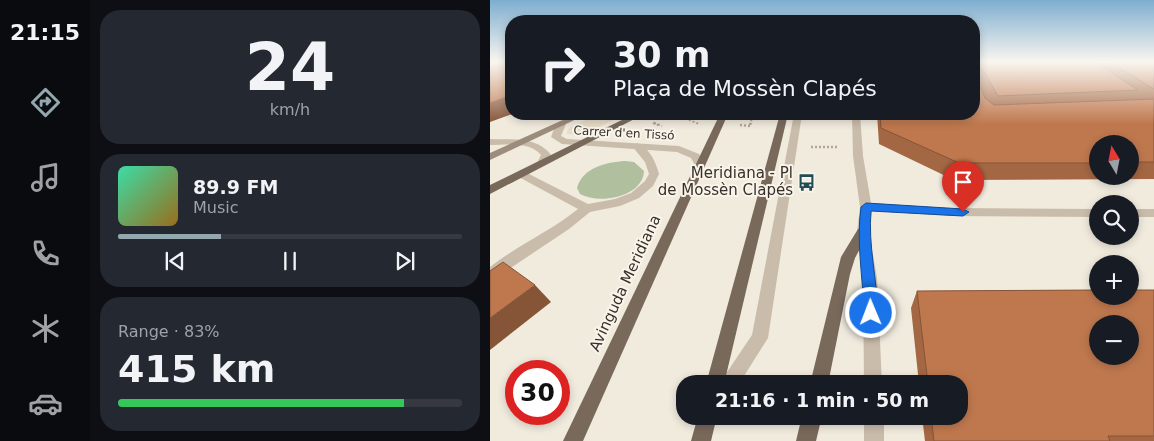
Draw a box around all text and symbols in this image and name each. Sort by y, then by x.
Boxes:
text: 21:15 [10,20,80,45]
text: 24 [245,30,335,105]
icon: right [530,35,595,100]
text: 30 m [613,35,710,75]
text: Plaça de Mossèn Clapés [613,76,877,101]
icon: directions [28,85,63,120]
text: km/h [270,100,310,119]
street label: Carrer d'en Tissó [573,123,675,143]
north arrow [1089,135,1139,185]
map controls [1089,135,1139,365]
icon: music [28,160,63,195]
pin [942,161,984,212]
place label: Meridiana - Pl de Mossèn Clapés [658,164,793,199]
icon: arrive [949,168,977,196]
bus stop icon: Meridiana - Pl de Mossèn Clapés [797,172,817,192]
text: 89.9 FM [193,176,278,198]
button: search [1089,195,1139,245]
text: Music [193,198,239,217]
street label: Avinguda Meridiana [585,212,665,354]
icon: phone [28,236,63,271]
icon: previous [161,247,189,275]
icon: pause [276,247,304,275]
icon: next [391,247,419,275]
button: + [1089,255,1139,305]
position arrow [844,286,896,338]
icon: climate [28,311,63,346]
button: − [1089,315,1139,365]
text: Range · 83% [118,322,220,341]
text: 415 km [118,347,275,391]
speed limit sign: 30 [505,360,570,425]
icon: car [28,386,63,421]
text: 21:16 · 1 min · 50 m [715,389,929,411]

